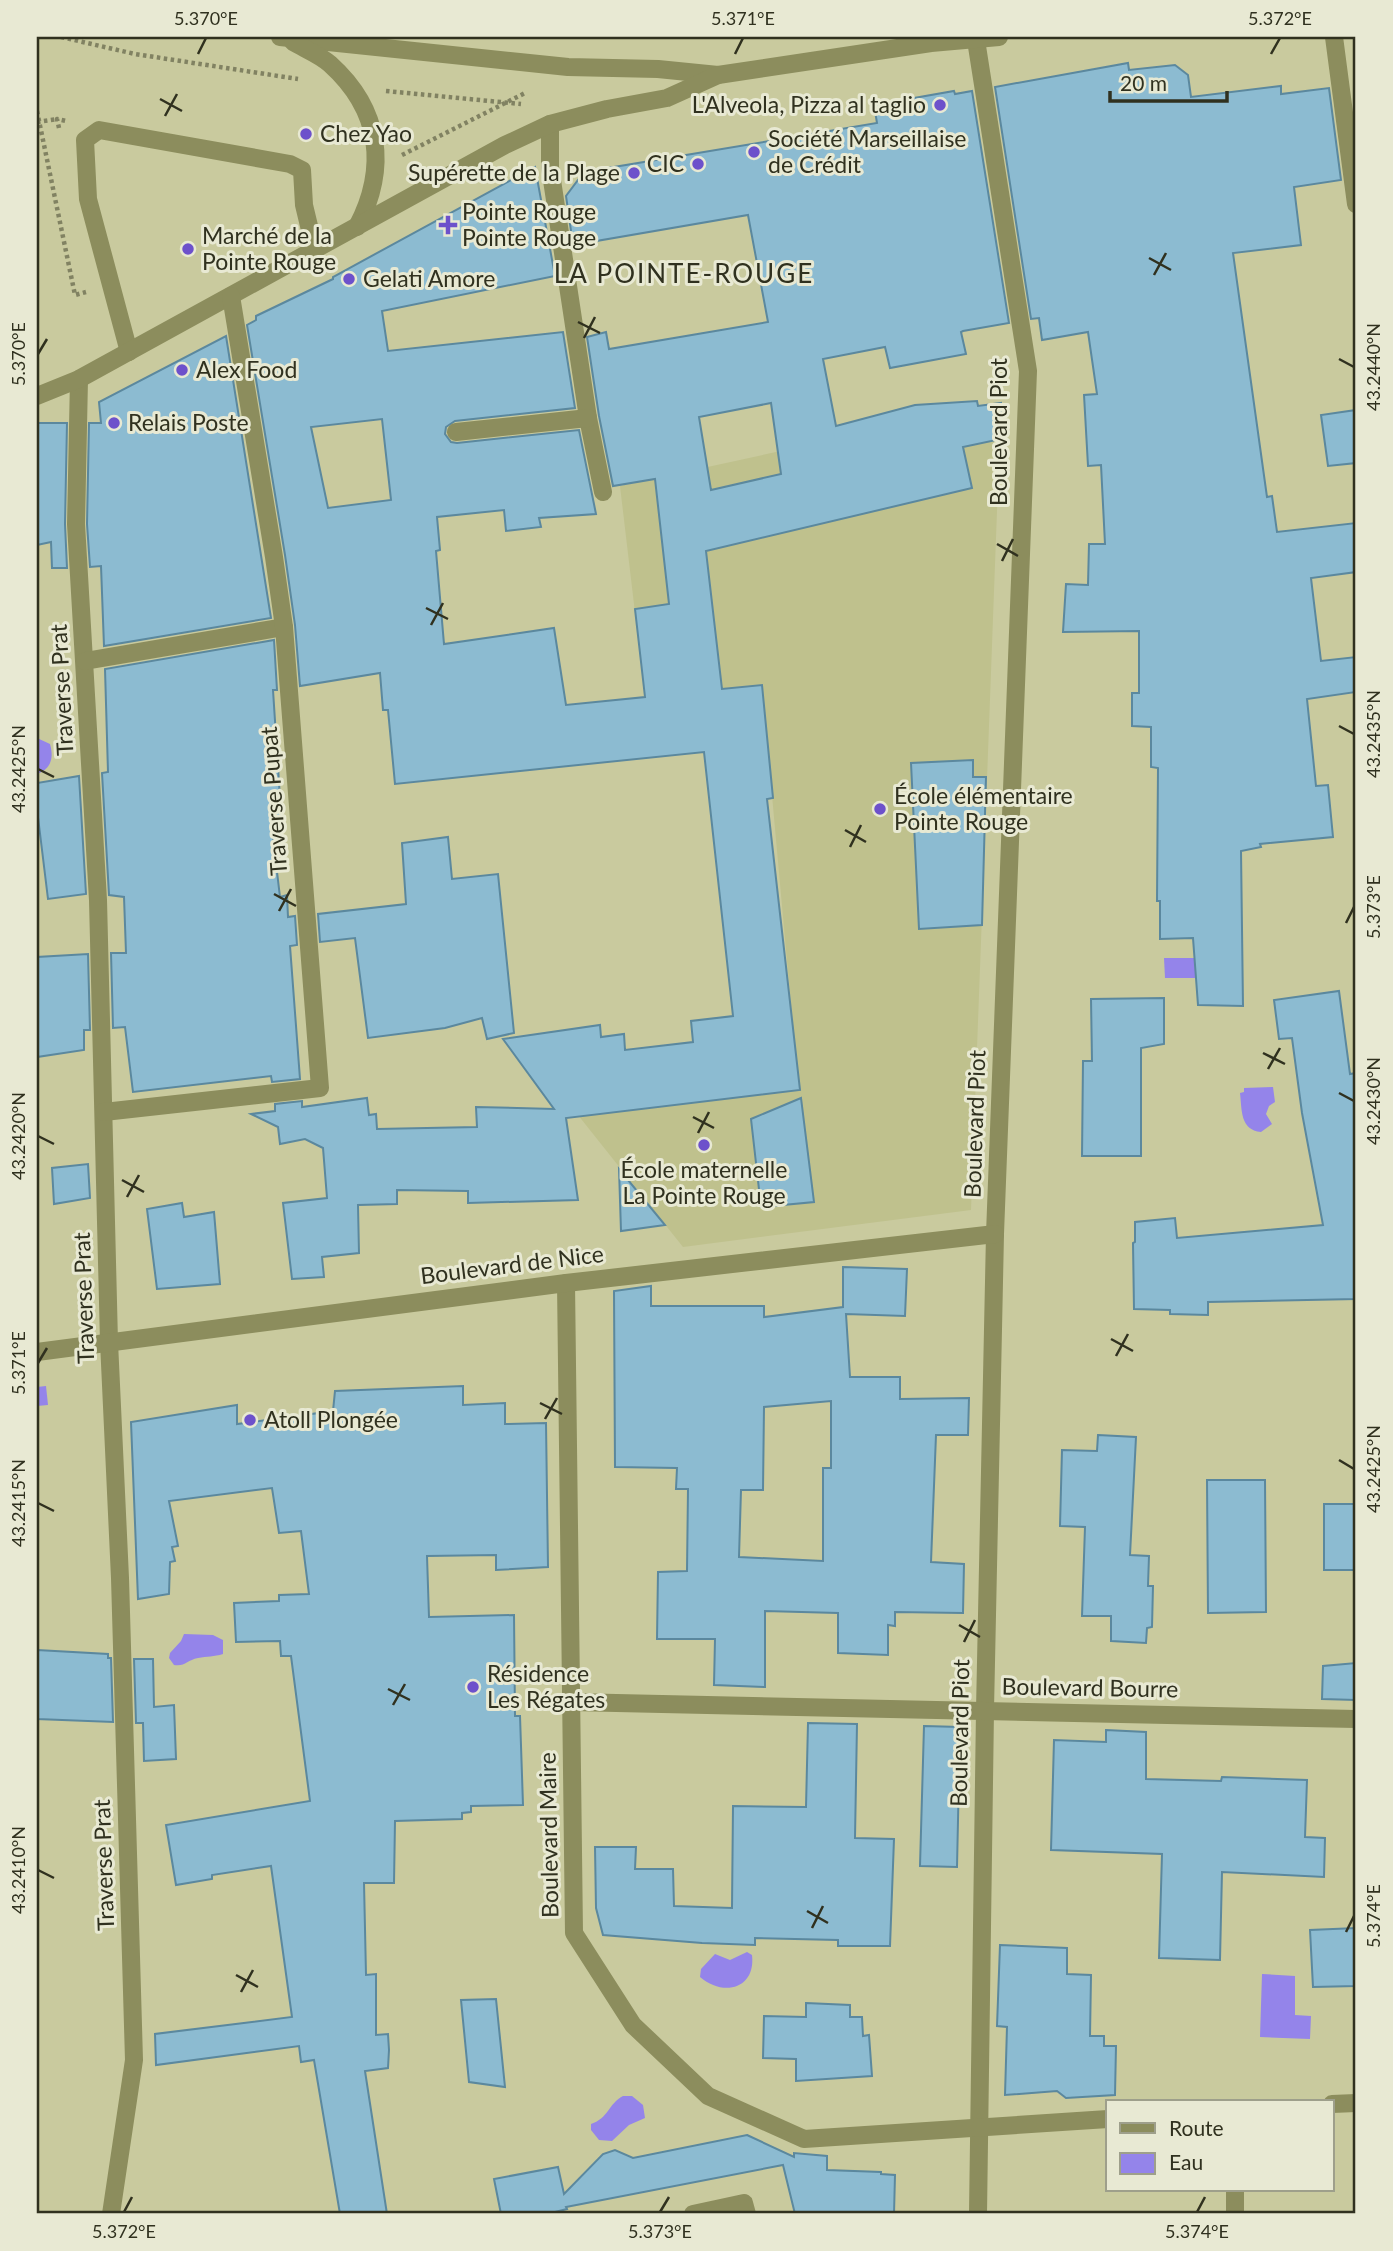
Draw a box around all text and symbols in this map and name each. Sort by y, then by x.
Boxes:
text: 5.370°E [174,7,238,29]
text: 5.371°E [711,7,775,29]
text: 5.372°E [1248,7,1312,29]
scale bar [1110,60,1227,104]
text: 20 m [1120,70,1167,95]
place label: L'Alveola, Pizza al taglio [692,90,926,118]
marker: L'Alveola, Pizza al taglio [932,97,948,113]
place label: Chez Yao [320,119,412,147]
place label: Société Marseillaise de Crédit [768,124,967,178]
marker: Chez Yao [298,126,314,142]
marker: Société Marseillaise de Crédit [746,144,762,160]
place label: CIC [647,149,684,177]
marker: CIC [690,156,706,172]
place label: Supérette de la Plage [408,158,620,186]
marker: Supérette de la Plage [626,165,642,181]
place label: Pointe Rouge Pointe Rouge [462,197,596,251]
marker: Pointe Rouge Pointe Rouge [440,217,456,233]
place label: Marché de la Pointe Rouge [202,221,336,275]
marker: Marché de la Pointe Rouge [180,241,196,257]
district label: LA POINTE-ROUGE [554,257,814,289]
place label: Gelati Amore [363,264,495,292]
marker: Gelati Amore [341,271,357,287]
text: 5.370°E [7,322,29,386]
text: 43.2440°N [1362,323,1384,411]
place label: Alex Food [196,355,297,383]
street label: Boulevard Piot [984,357,1012,506]
marker: Alex Food [174,362,190,378]
place label: Relais Poste [128,408,249,436]
marker: Relais Poste [106,415,122,431]
street label: Traverse Prat [44,623,78,757]
text: 43.2435°N [1362,690,1384,778]
text: 43.2425°N [7,725,29,813]
street label: Traverse Pupat [254,725,292,877]
place label: École élémentaire Pointe Rouge [894,781,1073,835]
marker: École élémentaire Pointe Rouge [872,801,888,817]
text: 5.373°E [1362,875,1384,939]
street label: Boulevard Piot [957,1049,991,1198]
text: 43.2430°N [1362,1057,1384,1145]
text: 43.2420°N [7,1092,29,1180]
marker: École maternelle La Pointe Rouge [696,1137,712,1153]
place label: École maternelle La Pointe Rouge [621,1155,787,1209]
street label: Traverse Prat [67,1231,99,1364]
street label: Boulevard de Nice [419,1239,605,1289]
text: 5.371°E [7,1331,29,1395]
place label: Atoll Plongée [264,1405,398,1433]
marker: Atoll Plongée [242,1412,258,1428]
text: 43.2425°N [1362,1425,1384,1513]
text: 43.2415°N [7,1459,29,1547]
street label: Boulevard Piot [944,1658,974,1807]
place label: Résidence Les Régates [487,1659,605,1713]
street label: Boulevard Bourre [1001,1671,1179,1703]
marker: Résidence Les Régates [465,1679,481,1695]
street label: Boulevard Maire [533,1752,563,1918]
street label: Traverse Prat [87,1798,119,1931]
text: 43.2410°N [7,1826,29,1914]
text: 5.374°E [1362,1884,1384,1948]
legend [1106,2100,1334,2192]
text: Route [1169,2115,1224,2140]
text: Eau [1169,2149,1203,2174]
text: 5.372°E [92,2220,156,2242]
text: 5.373°E [628,2220,692,2242]
text: 5.374°E [1165,2220,1229,2242]

